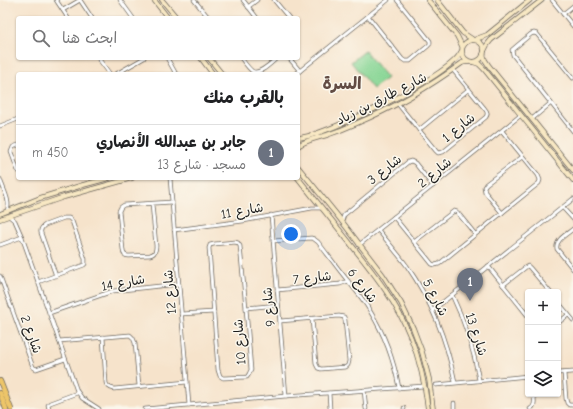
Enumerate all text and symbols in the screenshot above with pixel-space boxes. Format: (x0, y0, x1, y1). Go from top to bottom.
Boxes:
search box (16, 16, 300, 60)
icon: search (30, 27, 52, 49)
text: ابحث هنا (62, 29, 117, 47)
street label: شارع طارق بن زياد (333, 69, 430, 130)
district label: السرة (322, 74, 362, 93)
text: بالقرب منك (203, 88, 284, 107)
street label: شارع 1 (439, 110, 479, 147)
text: جابر بن عبدالله الأنصاري (96, 133, 246, 151)
text: 450 m (32, 145, 68, 160)
text: 1 (268, 145, 274, 160)
street label: شارع 3 (364, 151, 406, 189)
street label: شارع 2 (414, 154, 456, 192)
text: مسجد · شارع 13 (157, 157, 246, 172)
street label: شارع 11 (220, 199, 265, 224)
your location (281, 224, 301, 244)
street label: شارع 6 (343, 265, 380, 307)
street label: شارع 7 (292, 268, 332, 289)
pin: 1 (457, 268, 483, 301)
street label: شارع 12 (160, 269, 181, 315)
street label: شارع 14 (100, 271, 146, 296)
street label: شارع 5 (418, 276, 451, 319)
street label: شارع 9 (259, 287, 280, 327)
map controls (525, 289, 561, 397)
button: + (525, 289, 561, 325)
street label: شارع 13 (461, 311, 490, 358)
street label: شارع 2 (16, 313, 45, 356)
street label: شارع 10 (230, 319, 251, 365)
button: − (525, 325, 561, 361)
button: layers (525, 361, 561, 397)

